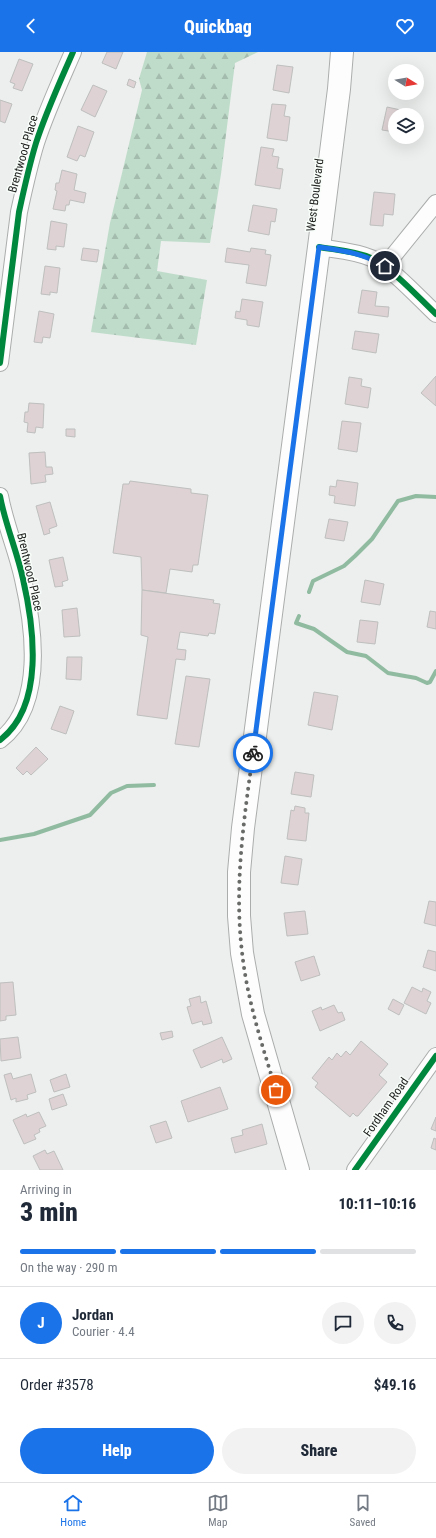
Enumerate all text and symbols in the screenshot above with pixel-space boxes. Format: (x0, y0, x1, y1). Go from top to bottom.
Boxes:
icon: back (20, 15, 42, 37)
icon: heart (394, 15, 416, 37)
text: Quickbag (184, 16, 252, 37)
north arrow (388, 64, 424, 100)
map controls (388, 64, 424, 144)
button: layers (388, 108, 424, 144)
street label: Brentwood Place (5, 113, 41, 194)
street label: West Boulevard (304, 158, 326, 232)
pin (368, 249, 402, 283)
icon: home (374, 255, 396, 277)
street label: Brentwood Place (14, 531, 46, 613)
courier (233, 733, 273, 773)
icon: bike (242, 742, 264, 764)
pin (259, 1073, 293, 1107)
street label: Fordham Road (361, 1075, 411, 1139)
icon: bag (265, 1079, 287, 1101)
text: Arriving in (20, 1182, 72, 1197)
text: 10:11–10:16 (338, 1195, 416, 1213)
text: 3 min (20, 1197, 78, 1227)
text: On the way · 290 m (20, 1260, 117, 1275)
button: chat (322, 1302, 364, 1344)
button: phone (374, 1302, 416, 1344)
text: Jordan (72, 1306, 114, 1324)
text: J (37, 1314, 45, 1332)
text: Courier · 4.4 (72, 1324, 135, 1339)
text: Order #3578 (20, 1376, 94, 1394)
text: $49.16 (374, 1376, 416, 1394)
button: Help (20, 1428, 214, 1474)
button: Share (222, 1428, 416, 1474)
tab: Home (60, 1492, 86, 1529)
tab: Map (207, 1492, 229, 1529)
tab: Saved (350, 1492, 376, 1529)

